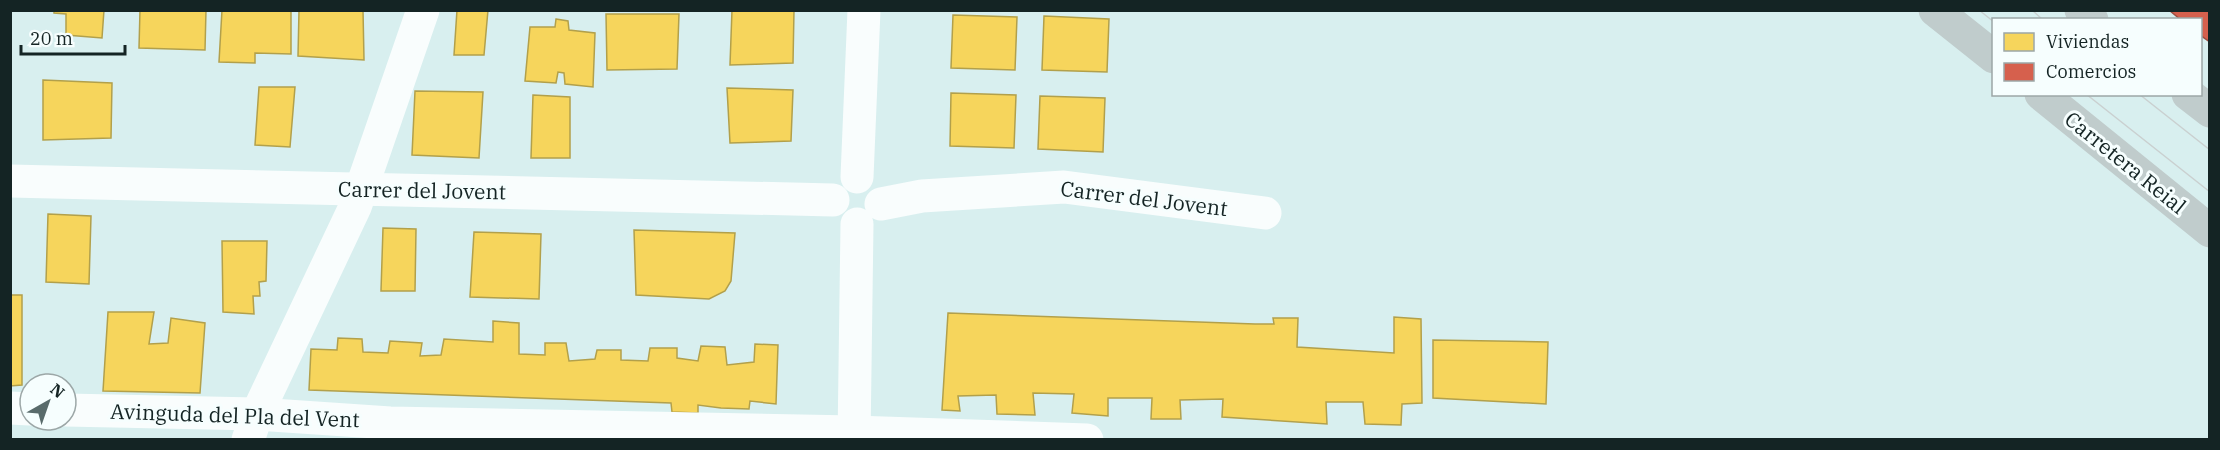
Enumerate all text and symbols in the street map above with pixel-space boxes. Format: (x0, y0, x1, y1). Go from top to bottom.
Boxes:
scale bar (21, 18, 124, 56)
legend (1992, 18, 2202, 96)
text: 20 m (30, 27, 73, 50)
text: Viviendas (2046, 30, 2129, 53)
text: Comercios (2046, 60, 2136, 83)
street label: Carretera Reial (2059, 105, 2192, 220)
street label: Carrer del Jovent (1059, 174, 1229, 222)
street label: Carrer del Jovent (338, 175, 506, 205)
north arrow (18, 372, 78, 432)
text: N (46, 379, 69, 402)
street label: Avinguda del Pla del Vent (110, 397, 360, 433)

